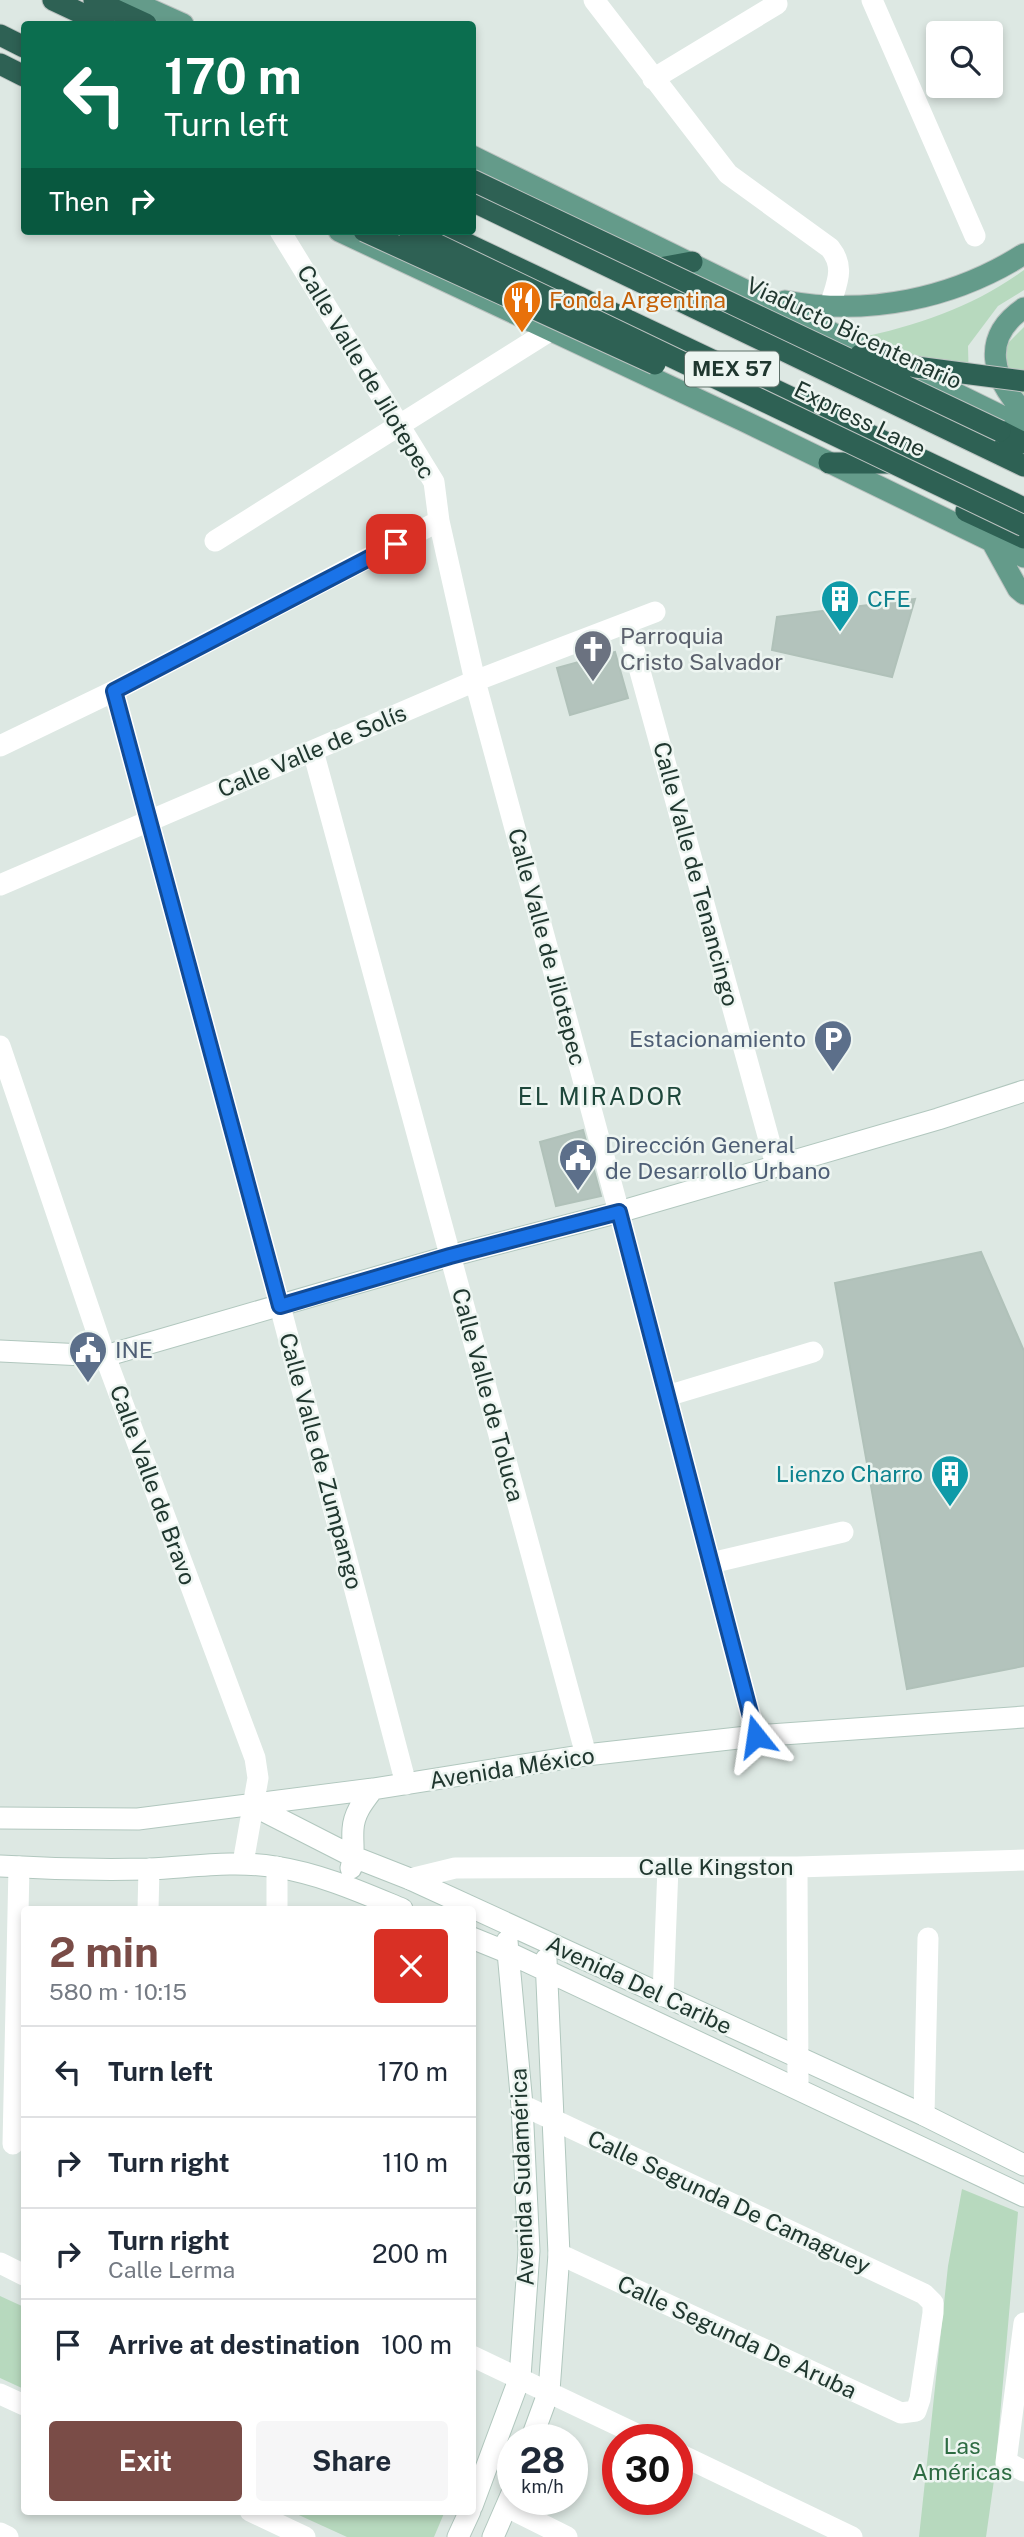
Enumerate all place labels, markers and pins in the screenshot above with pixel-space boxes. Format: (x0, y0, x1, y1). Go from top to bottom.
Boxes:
restaurant icon: Fonda Argentina (501, 279, 543, 334)
place label: Fonda Argentina (549, 286, 726, 313)
pin (366, 514, 426, 574)
building icon: CFE (819, 578, 861, 633)
place label: CFE (867, 585, 911, 612)
place label: Parroquia Cristo Salvador (620, 622, 783, 675)
church icon: Parroquia Cristo Salvador (572, 628, 614, 683)
parking icon: Estacionamiento (812, 1018, 854, 1073)
place label: Estacionamiento (629, 1025, 806, 1052)
place label: Dirección General de Desarrollo Urbano (605, 1131, 830, 1184)
public building icon: Dirección General de Desarrollo Urbano (557, 1137, 599, 1192)
public building icon: INE (67, 1329, 109, 1384)
place label: INE (115, 1336, 153, 1363)
building icon: Lienzo Charro (929, 1453, 971, 1508)
place label: Lienzo Charro (776, 1460, 923, 1487)

